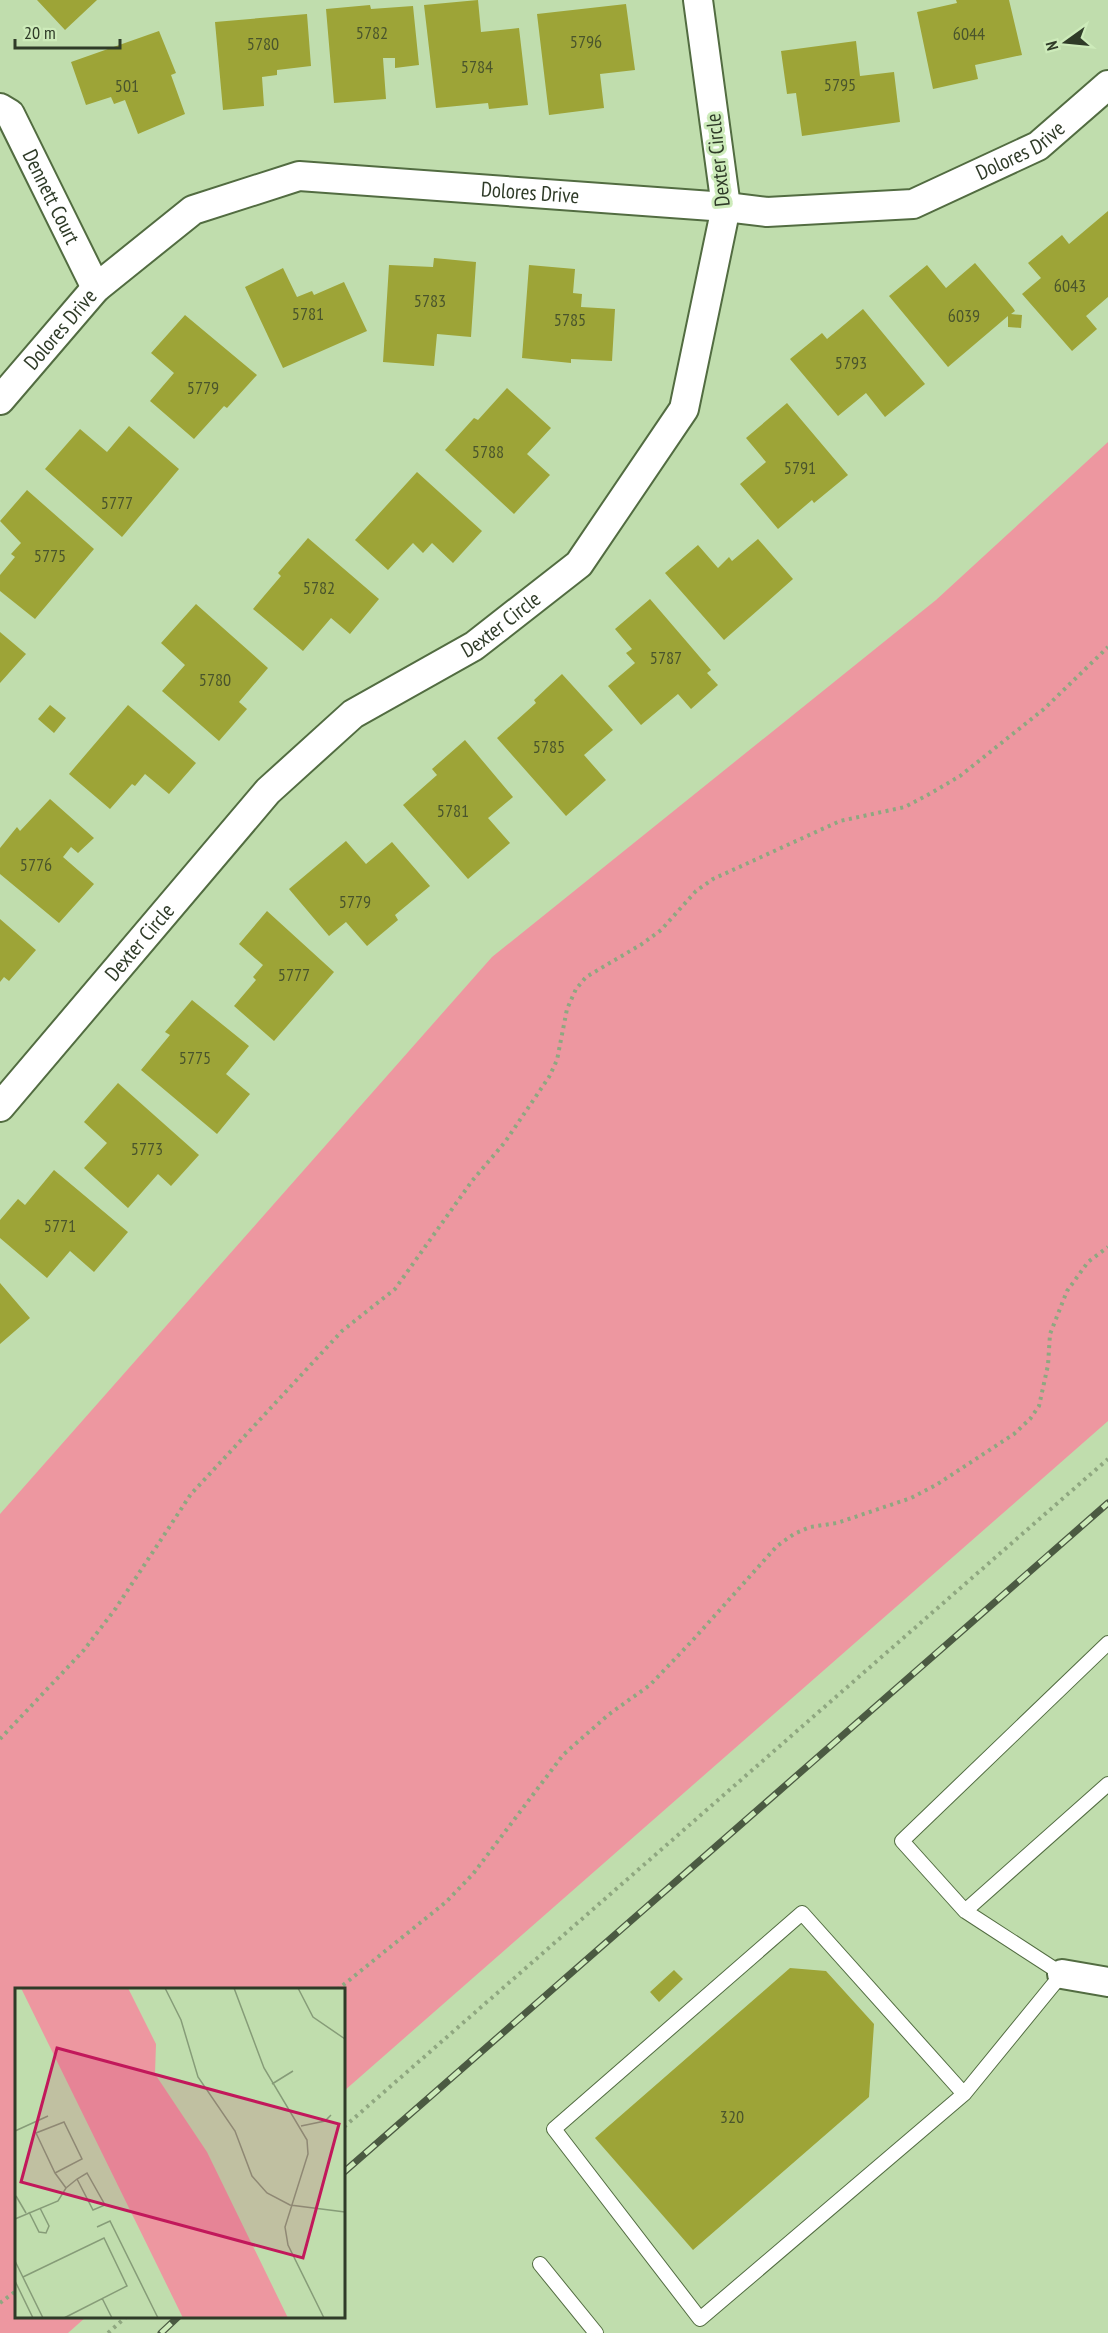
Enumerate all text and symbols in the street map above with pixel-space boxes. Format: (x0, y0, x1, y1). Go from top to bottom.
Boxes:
scale bar (15, 12, 120, 50)
north arrow (1036, 12, 1096, 72)
text: 20 m (24, 21, 56, 44)
house number: 5782 (356, 21, 388, 44)
house number: 6044 (953, 22, 985, 45)
house number: 5796 (570, 30, 602, 53)
house number: 5780 (247, 32, 279, 55)
text: N (1041, 39, 1062, 53)
house number: 5784 (461, 55, 493, 78)
house number: 5795 (824, 73, 856, 96)
house number: 501 (115, 74, 139, 97)
street label: Dexter Circle (699, 112, 736, 208)
street label: Dolores Drive (971, 115, 1070, 186)
street label: Dennett Court (17, 145, 86, 249)
street label: Dolores Drive (480, 175, 580, 209)
house number: 6043 (1054, 274, 1086, 297)
street label: Dolores Drive (18, 283, 102, 375)
house number: 5783 (414, 289, 446, 312)
house number: 5781 (292, 302, 324, 325)
house number: 6039 (948, 304, 980, 327)
house number: 5785 (554, 308, 586, 331)
house number: 5793 (835, 351, 867, 374)
house number: 5779 (187, 376, 219, 399)
house number: 5788 (472, 440, 504, 463)
house number: 5791 (784, 456, 816, 479)
house number: 5777 (101, 491, 133, 514)
house number: 5775 (34, 544, 66, 567)
house number: 5782 (303, 576, 335, 599)
street label: Dexter Circle (456, 585, 546, 664)
house number: 5787 (650, 646, 682, 669)
house number: 5780 (199, 668, 231, 691)
house number: 5785 (533, 735, 565, 758)
house number: 5781 (437, 799, 469, 822)
house number: 5776 (20, 853, 52, 876)
house number: 5779 (339, 890, 371, 913)
street label: Dexter Circle (99, 898, 180, 986)
house number: 5777 (278, 963, 310, 986)
house number: 5775 (179, 1046, 211, 1069)
house number: 5773 (131, 1137, 163, 1160)
house number: 5771 (44, 1214, 76, 1237)
inset map (15, 1988, 345, 2318)
house number: 320 (720, 2105, 744, 2128)

